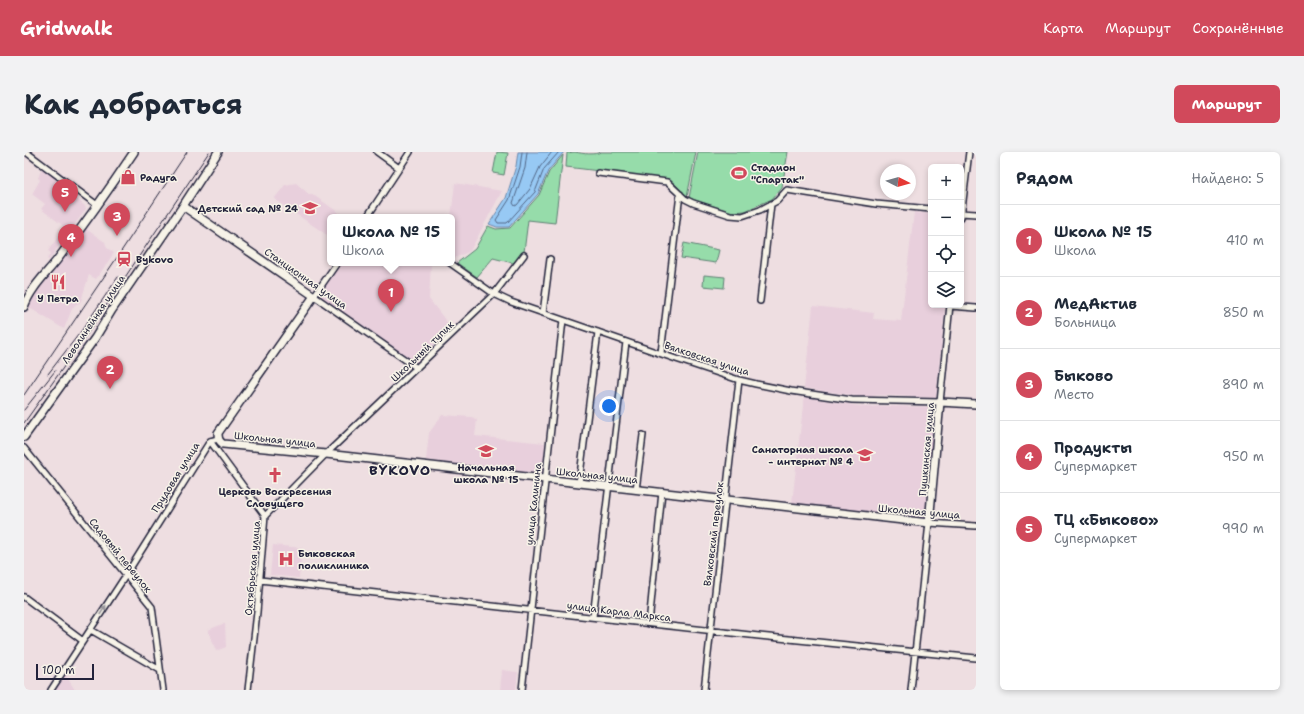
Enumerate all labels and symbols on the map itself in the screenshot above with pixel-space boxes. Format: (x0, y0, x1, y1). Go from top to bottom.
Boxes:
place label: Стадион "Спартак" (751, 161, 804, 186)
sports icon: Стадион "Спартак" (730, 164, 748, 182)
north arrow (880, 164, 916, 200)
shop icon: Радуга (119, 168, 137, 186)
place label: Радуга (140, 171, 177, 184)
pin: 5 (52, 179, 78, 212)
school or university icon: Детский сад № 24 (301, 199, 319, 217)
place label: Детский сад № 24 (198, 202, 298, 215)
pin: 3 (104, 203, 130, 236)
pin: 4 (58, 224, 84, 257)
street label: Станционная улица (262, 245, 350, 312)
station icon: Bykovo (115, 250, 133, 268)
place label: Bykovo (136, 253, 174, 266)
street label: Леволинейная улица (59, 272, 128, 366)
restaurant icon: У Петра (49, 273, 67, 291)
pin: 1 (378, 279, 404, 312)
place label: У Петра (37, 292, 79, 305)
street label: Школьный тупик (388, 318, 457, 385)
street label: Вялковская улица (663, 339, 752, 379)
pin: 2 (97, 356, 123, 389)
your location (599, 396, 619, 416)
street label: Пушкинская улица (916, 401, 937, 496)
street label: Школьная улица (233, 429, 317, 450)
street label: Прудовая улица (149, 439, 203, 515)
school or university icon: Начальная школа № 15 (477, 442, 495, 460)
place label: Санаторная школа - интернат № 4 (752, 443, 853, 468)
school or university icon: Санаторная школа - интернат № 4 (856, 446, 874, 464)
district label: BYKOVO (369, 461, 431, 479)
place label: Начальная школа № 15 (454, 461, 518, 486)
street label: улица Калинина (523, 462, 544, 546)
street label: Школьная улица (555, 465, 639, 486)
church icon: Церковь Воскресения Словущего (266, 466, 284, 484)
street label: Вялковский переулок (701, 481, 726, 587)
place label: Церковь Воскресения Словущего (218, 485, 332, 510)
street label: Школьная улица (877, 501, 961, 522)
street label: Садовый переулок (87, 515, 155, 596)
street label: Октябрьская улица (242, 519, 263, 616)
place label: Быковская поликлиника (298, 547, 369, 572)
hospital icon: Быковская поликлиника (277, 550, 295, 568)
street label: улица Карла Маркса (566, 599, 672, 624)
one-way arrow (99, 605, 107, 615)
scale bar (36, 662, 94, 681)

